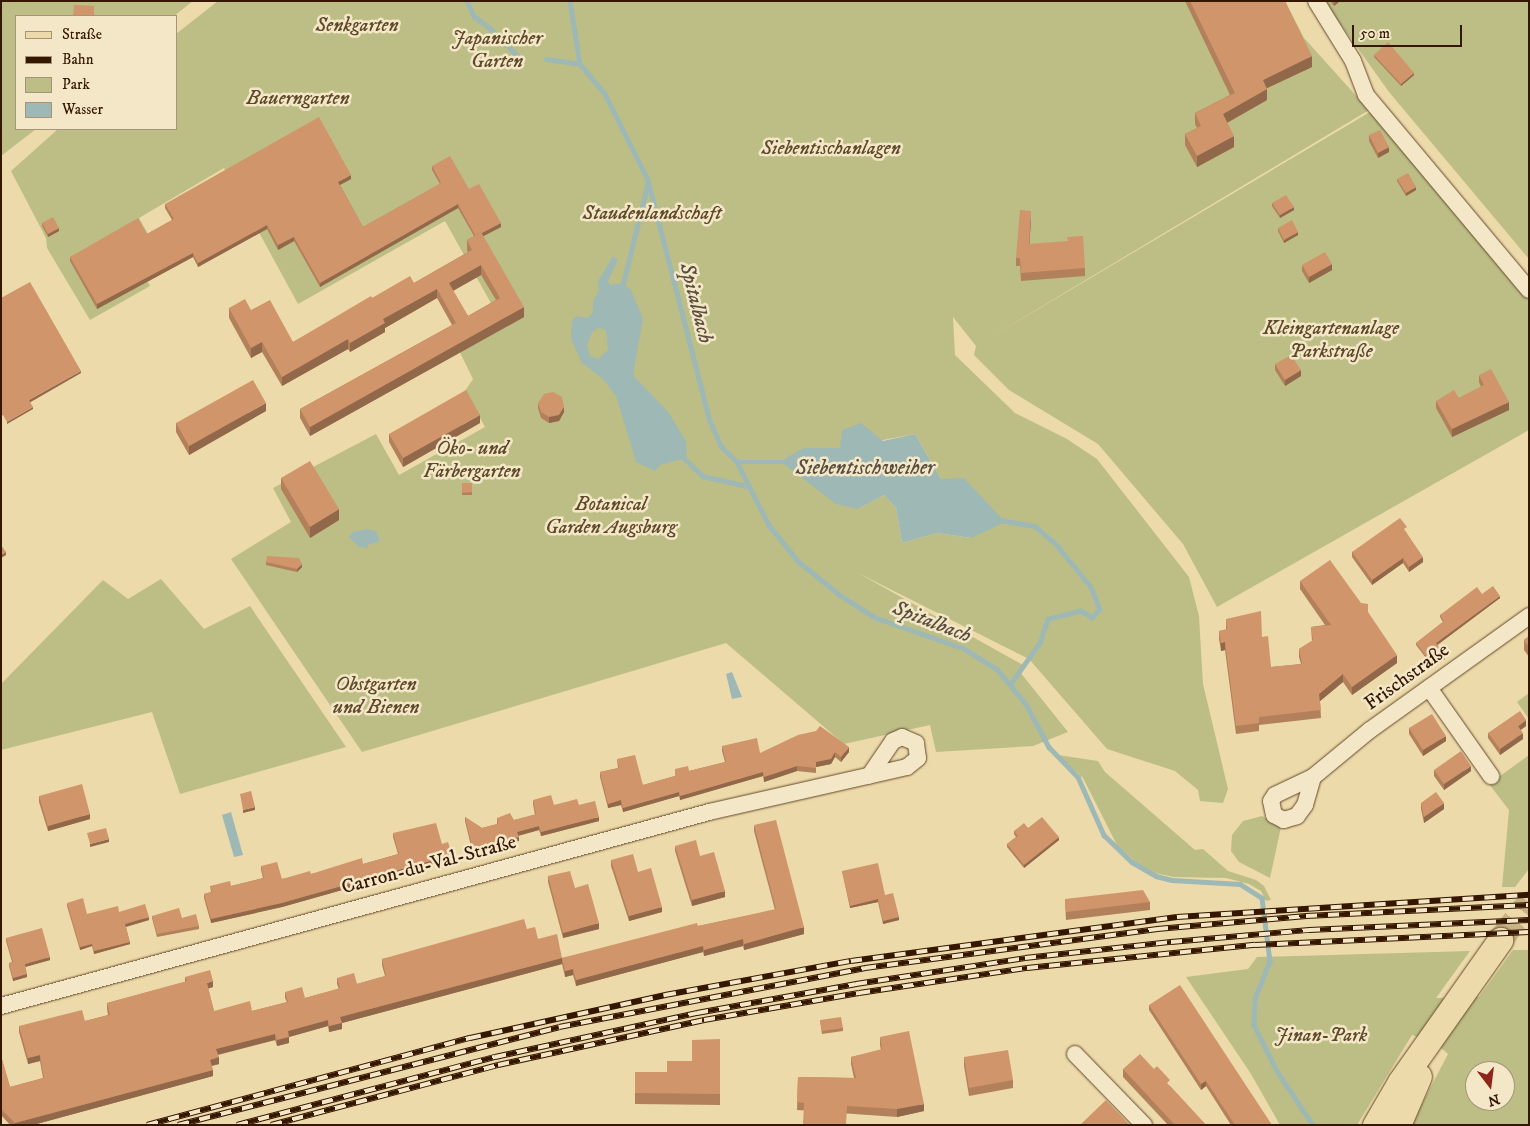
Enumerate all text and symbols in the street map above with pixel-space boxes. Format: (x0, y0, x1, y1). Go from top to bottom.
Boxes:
park label: Senkgarten (315, 13, 399, 37)
legend (15, 15, 178, 130)
scale bar (1355, 15, 1465, 47)
text: 50 m (1360, 24, 1390, 43)
text: Straße (62, 25, 102, 44)
park label: Japanischer Garten (452, 26, 542, 73)
text: Bahn (62, 50, 94, 69)
text: Park (62, 75, 90, 94)
park label: Bauerngarten (246, 86, 350, 110)
text: Wasser (62, 100, 103, 119)
park label: Siebentischanlagen (761, 136, 901, 160)
park label: Staudenlandschaft (582, 201, 722, 225)
water label: Spitalbach (674, 260, 718, 346)
park label: Kleingartenanlage Parkstraße (1263, 317, 1399, 364)
park label: Öko- und Färbergarten (423, 436, 521, 483)
water label: Siebentischweiher (795, 455, 935, 481)
park label: Botanical Garden Augsburg (545, 492, 677, 539)
water label: Spitalbach (889, 596, 975, 648)
street label: Frischstraße (1360, 638, 1454, 716)
park label: Obstgarten und Bienen (333, 673, 419, 720)
street label: Carron-du-Val-Straße (339, 830, 519, 900)
park label: Jinan-Park (1275, 1023, 1367, 1047)
north arrow (1465, 1061, 1515, 1111)
text: N (1486, 1089, 1502, 1110)

